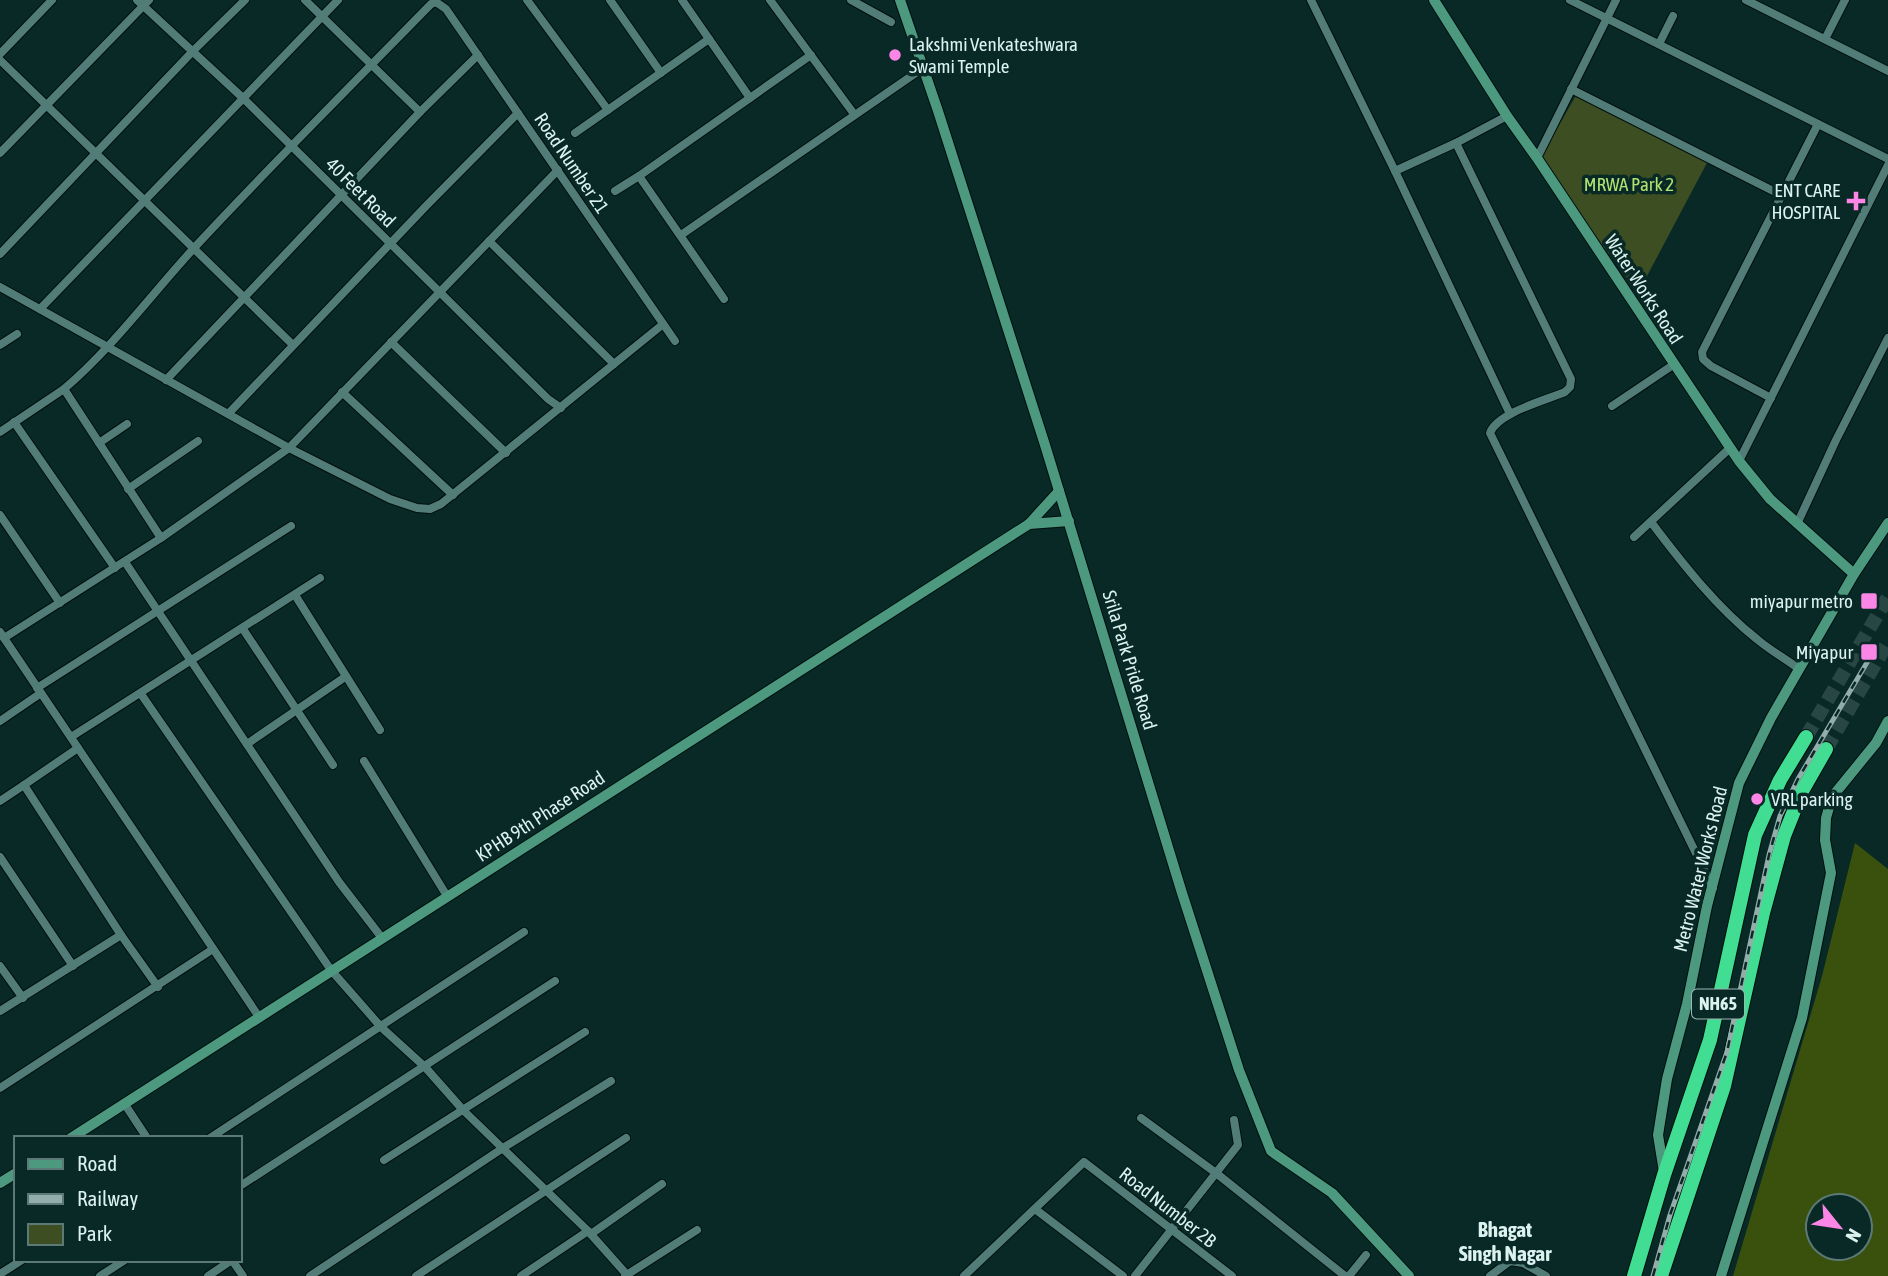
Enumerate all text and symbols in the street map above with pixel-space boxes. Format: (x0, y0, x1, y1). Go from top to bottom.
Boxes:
place label: Lakshmi Venkateshwara Swami Temple (909, 33, 1078, 77)
marker: Lakshmi Venkateshwara Swami Temple (887, 47, 903, 63)
street label: Road Number 21 (530, 108, 614, 218)
street label: 40 Feet Road (322, 153, 400, 231)
park label: MRWA Park 2 (1584, 173, 1674, 195)
place label: ENT CARE HOSPITAL (1771, 179, 1841, 223)
marker: ENT CARE HOSPITAL (1846, 191, 1866, 211)
street label: Water Works Road (1601, 230, 1687, 348)
street label: Srila Park Pride Road (1098, 588, 1162, 732)
place label: miyapur metro (1750, 590, 1853, 612)
marker: miyapur metro (1859, 591, 1879, 611)
place label: Miyapur (1796, 641, 1853, 663)
marker: Miyapur (1859, 642, 1879, 662)
street label: KPHB 9th Phase Road (472, 766, 608, 866)
street label: Metro Water Works Road (1669, 784, 1731, 954)
place label: VRL parking (1771, 788, 1854, 810)
marker: VRL parking (1749, 791, 1765, 807)
road number: NH65 (1692, 989, 1744, 1018)
legend (14, 1136, 242, 1262)
text: Road (77, 1151, 117, 1175)
street label: Road Number 2B (1115, 1162, 1221, 1252)
text: Railway (77, 1186, 139, 1210)
north arrow (1804, 1192, 1874, 1262)
district label: Bhagat Singh Nagar (1459, 1217, 1552, 1265)
text: Park (77, 1221, 112, 1245)
text: N (1841, 1225, 1866, 1246)

